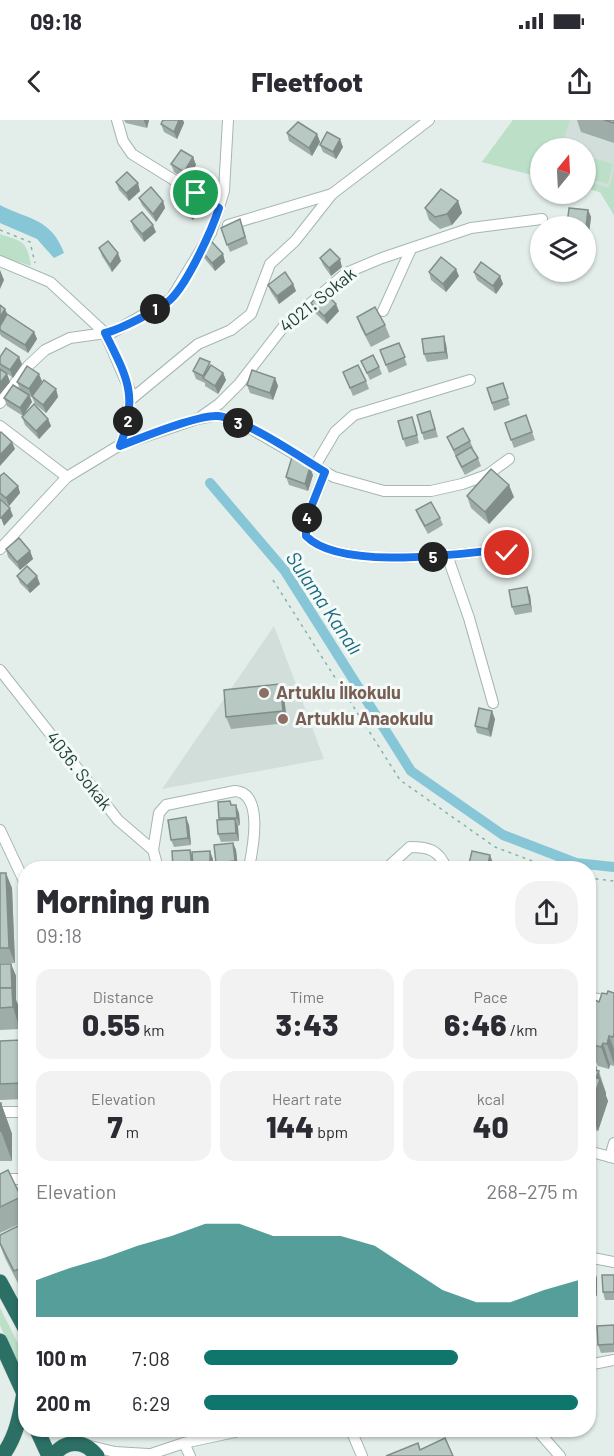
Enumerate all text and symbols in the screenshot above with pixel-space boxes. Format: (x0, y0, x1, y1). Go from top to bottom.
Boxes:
text: 09:18 (30, 8, 82, 34)
icon: back (18, 65, 51, 98)
text: Fleetfoot (251, 65, 363, 97)
icon: share (563, 65, 596, 98)
north arrow (530, 138, 596, 204)
map controls (530, 138, 596, 282)
pin (170, 167, 221, 218)
icon: arrive (179, 176, 212, 209)
button: layers (530, 216, 596, 282)
street label: 4021. Sokak (275, 262, 360, 337)
pin: 1 (140, 294, 170, 324)
text: 1 (152, 299, 158, 318)
pin: 2 (113, 406, 143, 436)
pin: 3 (223, 408, 253, 438)
text: 2 (124, 411, 132, 430)
text: 3 (234, 413, 242, 432)
pin: 4 (292, 503, 322, 533)
text: 4 (302, 508, 312, 527)
pin (481, 527, 532, 578)
icon: check (490, 536, 523, 569)
pin: 5 (418, 542, 448, 572)
water label: Sulama Kanalı (282, 546, 368, 659)
text: 5 (429, 547, 437, 566)
place label: Artuklu İlkokulu (276, 681, 401, 703)
marker: Artuklu İlkokulu (257, 686, 271, 700)
place label: Artuklu Anaokulu (295, 707, 433, 729)
marker: Artuklu Anaokulu (276, 712, 290, 726)
street label: 4036. Sokak (42, 726, 118, 814)
text: Morning run (36, 880, 210, 920)
button: share (515, 881, 578, 944)
text: 09:18 (36, 923, 82, 947)
text: Distance (93, 987, 154, 1006)
text: Time (290, 987, 324, 1006)
text: Pace (473, 987, 508, 1006)
text: 0.55 (82, 1006, 140, 1042)
text: 3:43 (276, 1006, 338, 1042)
text: 6:46 (444, 1006, 507, 1042)
text: km (140, 1020, 165, 1039)
text: /km (507, 1020, 537, 1039)
text: Elevation (91, 1089, 156, 1108)
text: Heart rate (272, 1089, 342, 1108)
text: kcal (477, 1089, 505, 1108)
text: 7 (108, 1108, 123, 1144)
text: 144 (266, 1108, 314, 1144)
text: 40 (473, 1108, 509, 1144)
text: m (123, 1122, 139, 1141)
text: bpm (314, 1122, 348, 1141)
text: Elevation (36, 1179, 117, 1203)
text: 268–275 m (487, 1179, 578, 1203)
text: 100 m (36, 1346, 87, 1370)
text: 7:08 (132, 1346, 170, 1370)
text: 200 m (36, 1391, 91, 1415)
text: 6:29 (132, 1391, 170, 1415)

